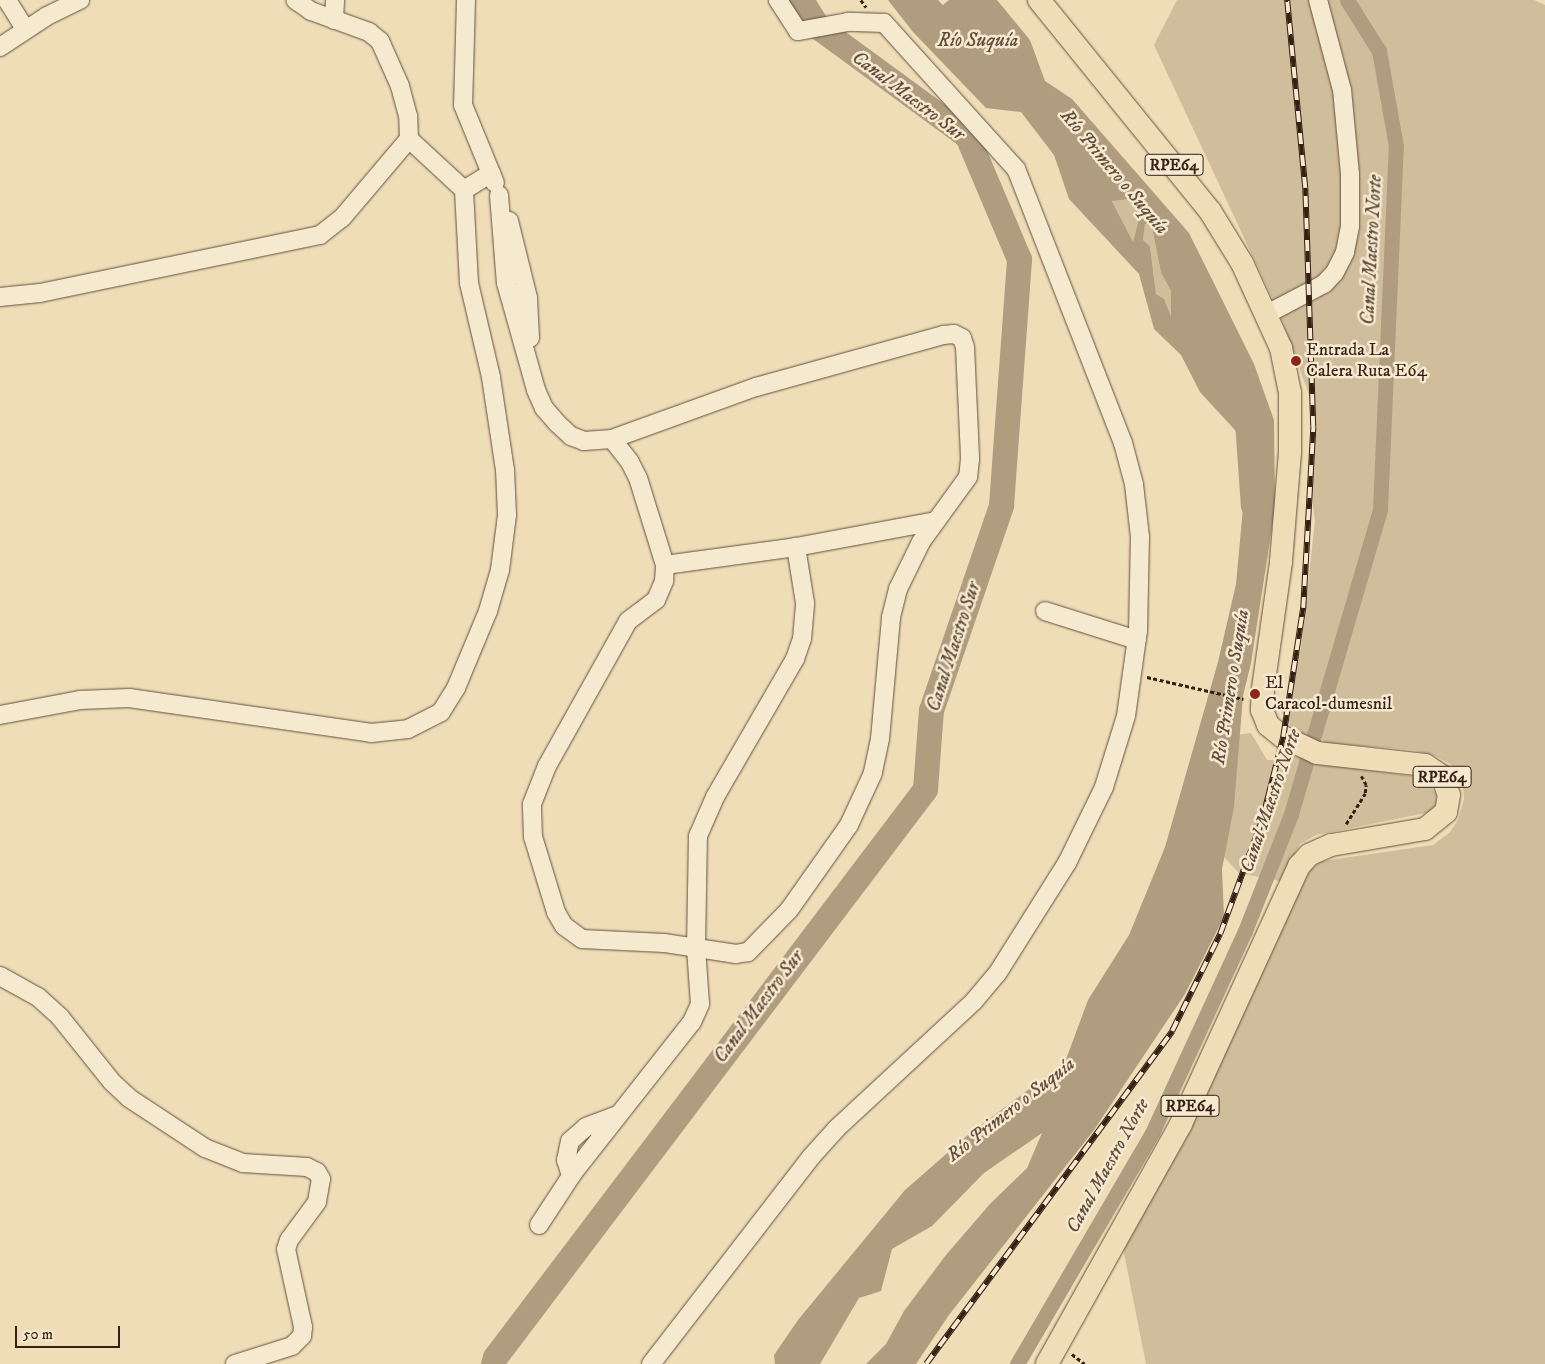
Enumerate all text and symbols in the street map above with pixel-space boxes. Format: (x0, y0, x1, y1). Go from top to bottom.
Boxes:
water label: Río Suquía (938, 30, 1018, 52)
water label: Canal Maestro Sur (847, 46, 969, 146)
water label: Río Primero o Suquía (1055, 105, 1173, 239)
road number: RPE64 (1144, 152, 1204, 178)
water label: Canal Maestro Norte (1357, 174, 1387, 326)
place label: Entrada La Calera Ruta E64 (1306, 340, 1427, 382)
marker: Entrada La Calera Ruta E64 (1290, 355, 1302, 367)
water label: Canal Maestro Sur (922, 579, 986, 715)
water label: Río Primero o Suquía (1208, 608, 1254, 766)
place label: El Caracol-dumesnil (1265, 673, 1392, 716)
marker: El Caracol-dumesnil (1249, 688, 1261, 700)
water label: Canal Maestro Norte (1236, 726, 1306, 876)
road number: RPE64 (1412, 764, 1472, 790)
water label: Canal Maestro Sur (709, 946, 809, 1068)
water label: Río Primero o Suquía (942, 1053, 1080, 1167)
road number: RPE64 (1160, 1092, 1220, 1120)
water label: Canal Maestro Norte (1062, 1095, 1154, 1237)
scale bar (18, 1316, 122, 1348)
text: 50 m (23, 1325, 53, 1344)

